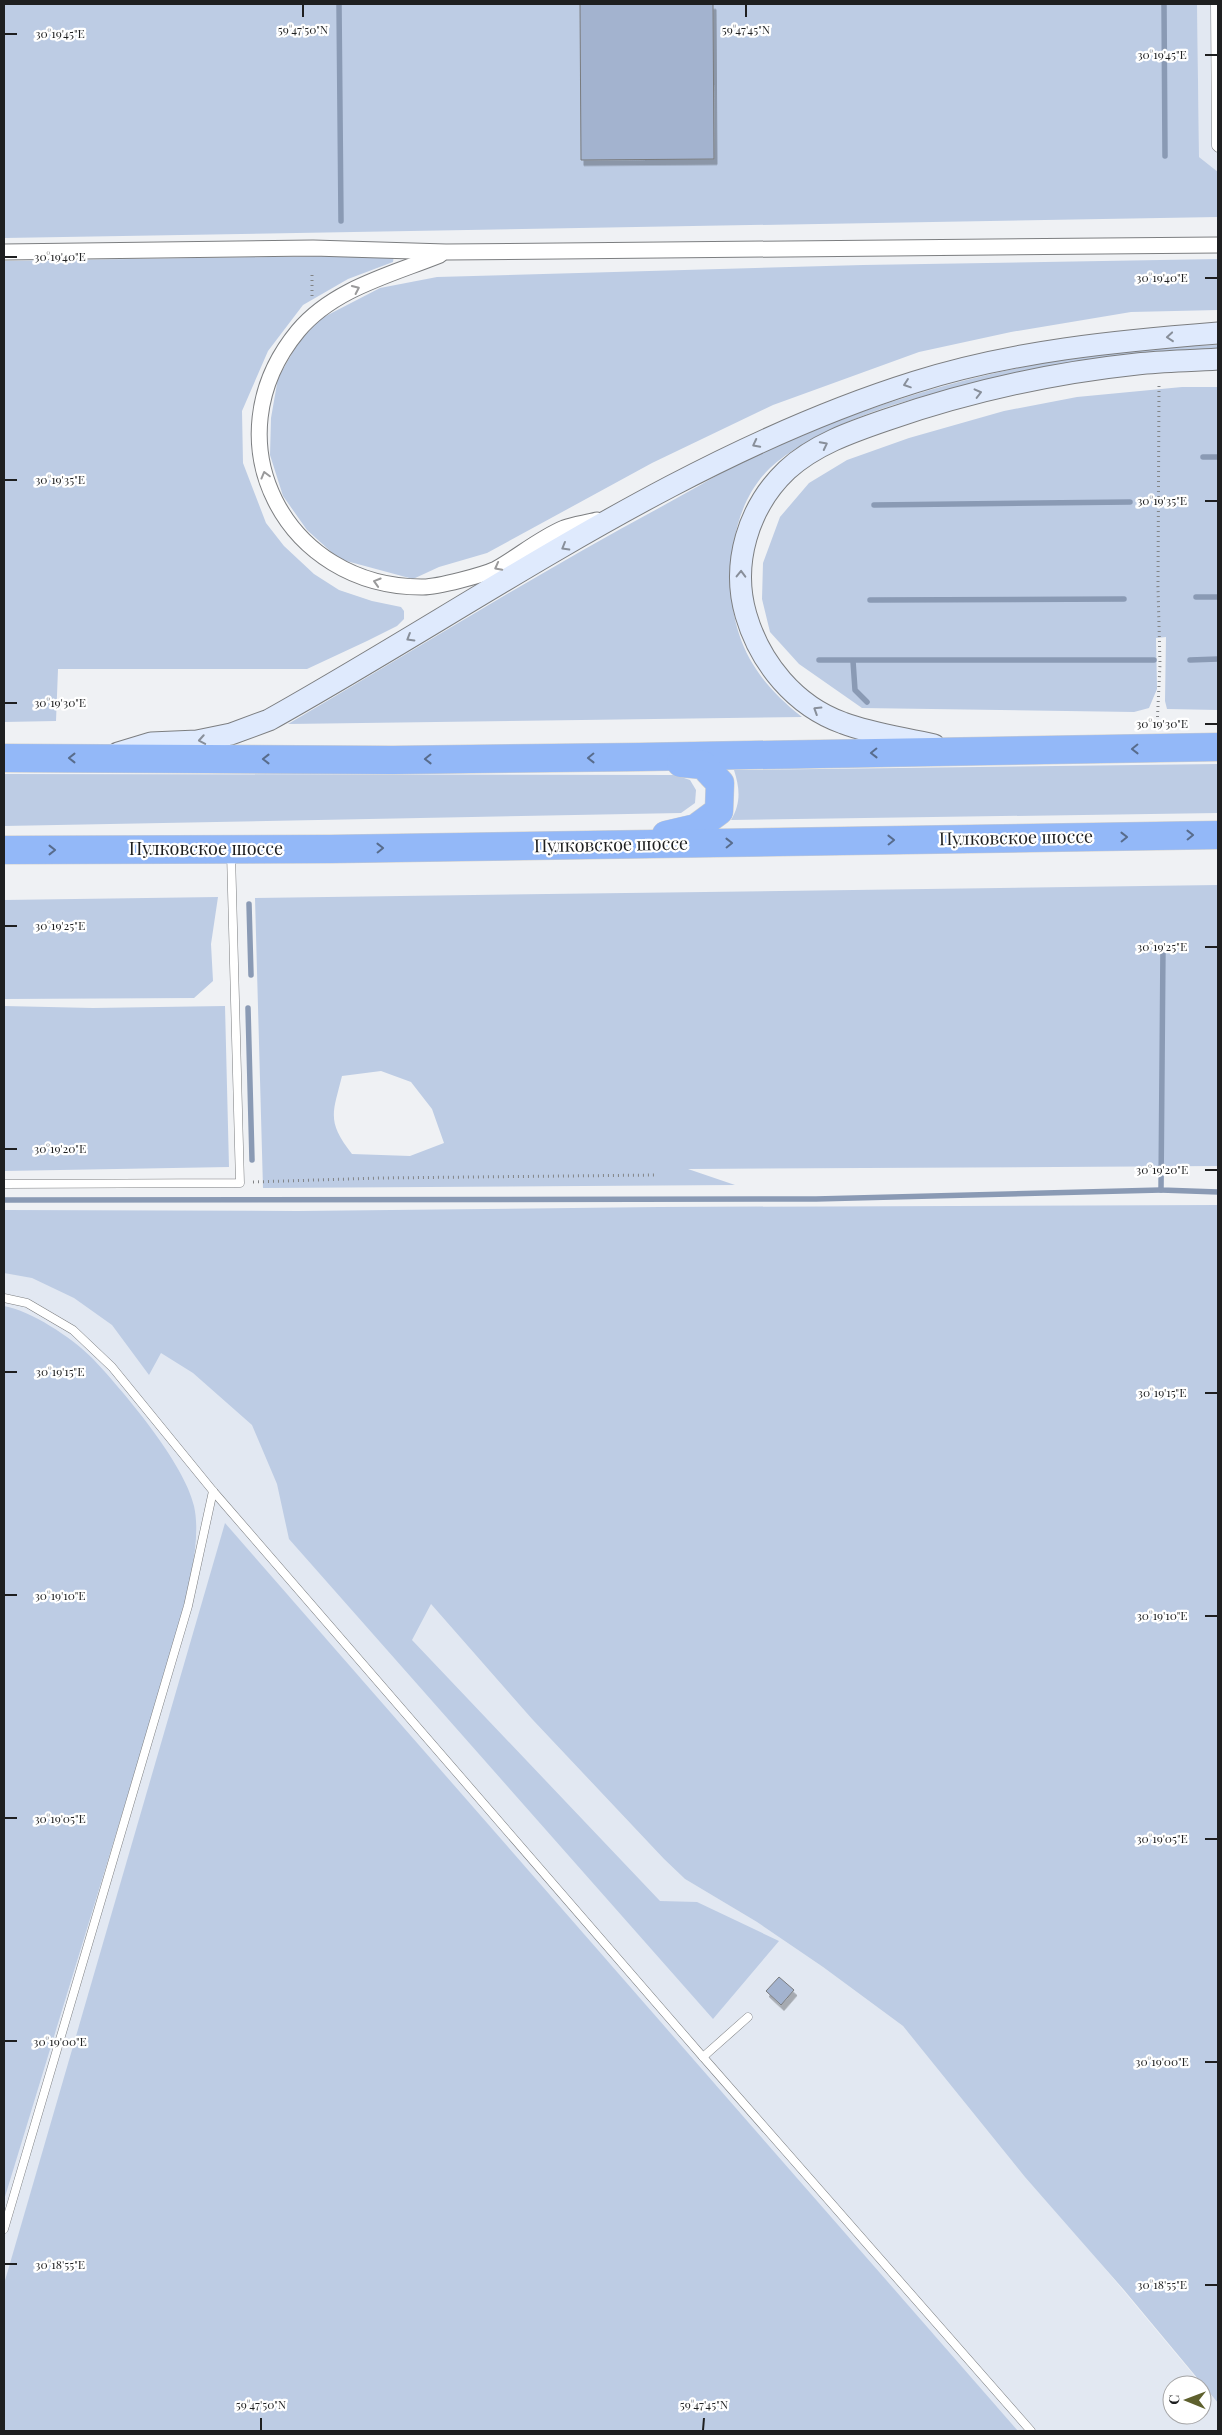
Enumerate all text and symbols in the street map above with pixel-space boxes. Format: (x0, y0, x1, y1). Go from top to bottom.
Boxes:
text: 59°47'50"N (278, 21, 329, 37)
text: 59°47'45"N (722, 21, 771, 37)
text: 30°19'45"E (35, 25, 85, 41)
text: 30°19'45"E (1137, 46, 1187, 62)
text: 30°19'40"E (34, 248, 86, 264)
text: 30°19'40"E (1136, 269, 1188, 285)
one-way arrow (351, 284, 360, 295)
one-way arrow (1165, 331, 1173, 342)
one-way arrow (903, 379, 912, 389)
one-way arrow (973, 388, 982, 399)
one-way arrow (752, 438, 761, 449)
one-way arrow (819, 441, 828, 451)
one-way arrow (260, 470, 271, 479)
text: 30°19'35"E (35, 471, 85, 487)
text: 30°19'35"E (1137, 492, 1187, 508)
one-way arrow (562, 540, 571, 550)
one-way arrow (495, 561, 504, 571)
one-way arrow (736, 570, 746, 578)
one-way arrow (373, 578, 381, 588)
one-way arrow (406, 632, 415, 642)
text: 30°19'30"E (34, 694, 86, 710)
one-way arrow (813, 706, 822, 716)
text: 30°19'30"E (1136, 715, 1188, 731)
one-way arrow (198, 734, 207, 744)
one-way arrow (1131, 743, 1139, 754)
one-way arrow (870, 748, 878, 758)
one-way arrow (68, 753, 76, 763)
one-way arrow (587, 753, 594, 763)
one-way arrow (262, 754, 270, 764)
one-way arrow (424, 754, 432, 764)
street label: Пулковское шоссе (939, 824, 1093, 850)
one-way arrow (1186, 830, 1194, 841)
street label: Пулковское шоссе (534, 831, 688, 857)
one-way arrow (1120, 831, 1128, 842)
one-way arrow (887, 835, 895, 846)
street label: Пулковское шоссе (129, 836, 283, 860)
one-way arrow (725, 838, 733, 848)
one-way arrow (376, 843, 384, 853)
one-way arrow (49, 845, 57, 855)
text: 30°19'25"E (35, 917, 85, 933)
text: 30°19'25"E (1137, 938, 1187, 954)
text: 30°19'20"E (34, 1140, 86, 1156)
text: 30°19'20"E (1136, 1161, 1188, 1177)
text: 30°19'15"E (35, 1363, 85, 1379)
text: 30°19'15"E (1137, 1384, 1187, 1400)
text: 30°19'10"E (34, 1587, 86, 1603)
text: 30°19'10"E (1136, 1607, 1188, 1623)
text: 30°19'05"E (34, 1810, 86, 1826)
text: 30°19'05"E (1136, 1830, 1188, 1846)
text: 30°19'00"E (33, 2033, 87, 2049)
text: 30°19'00"E (1135, 2053, 1189, 2069)
text: 30°18'55"E (35, 2256, 85, 2272)
text: 30°18'55"E (1137, 2276, 1187, 2292)
north arrow (1162, 2375, 1212, 2425)
text: С (1164, 2395, 1183, 2405)
text: 59°47'50"N (236, 2396, 287, 2412)
text: 59°47'45"N (680, 2396, 729, 2412)

